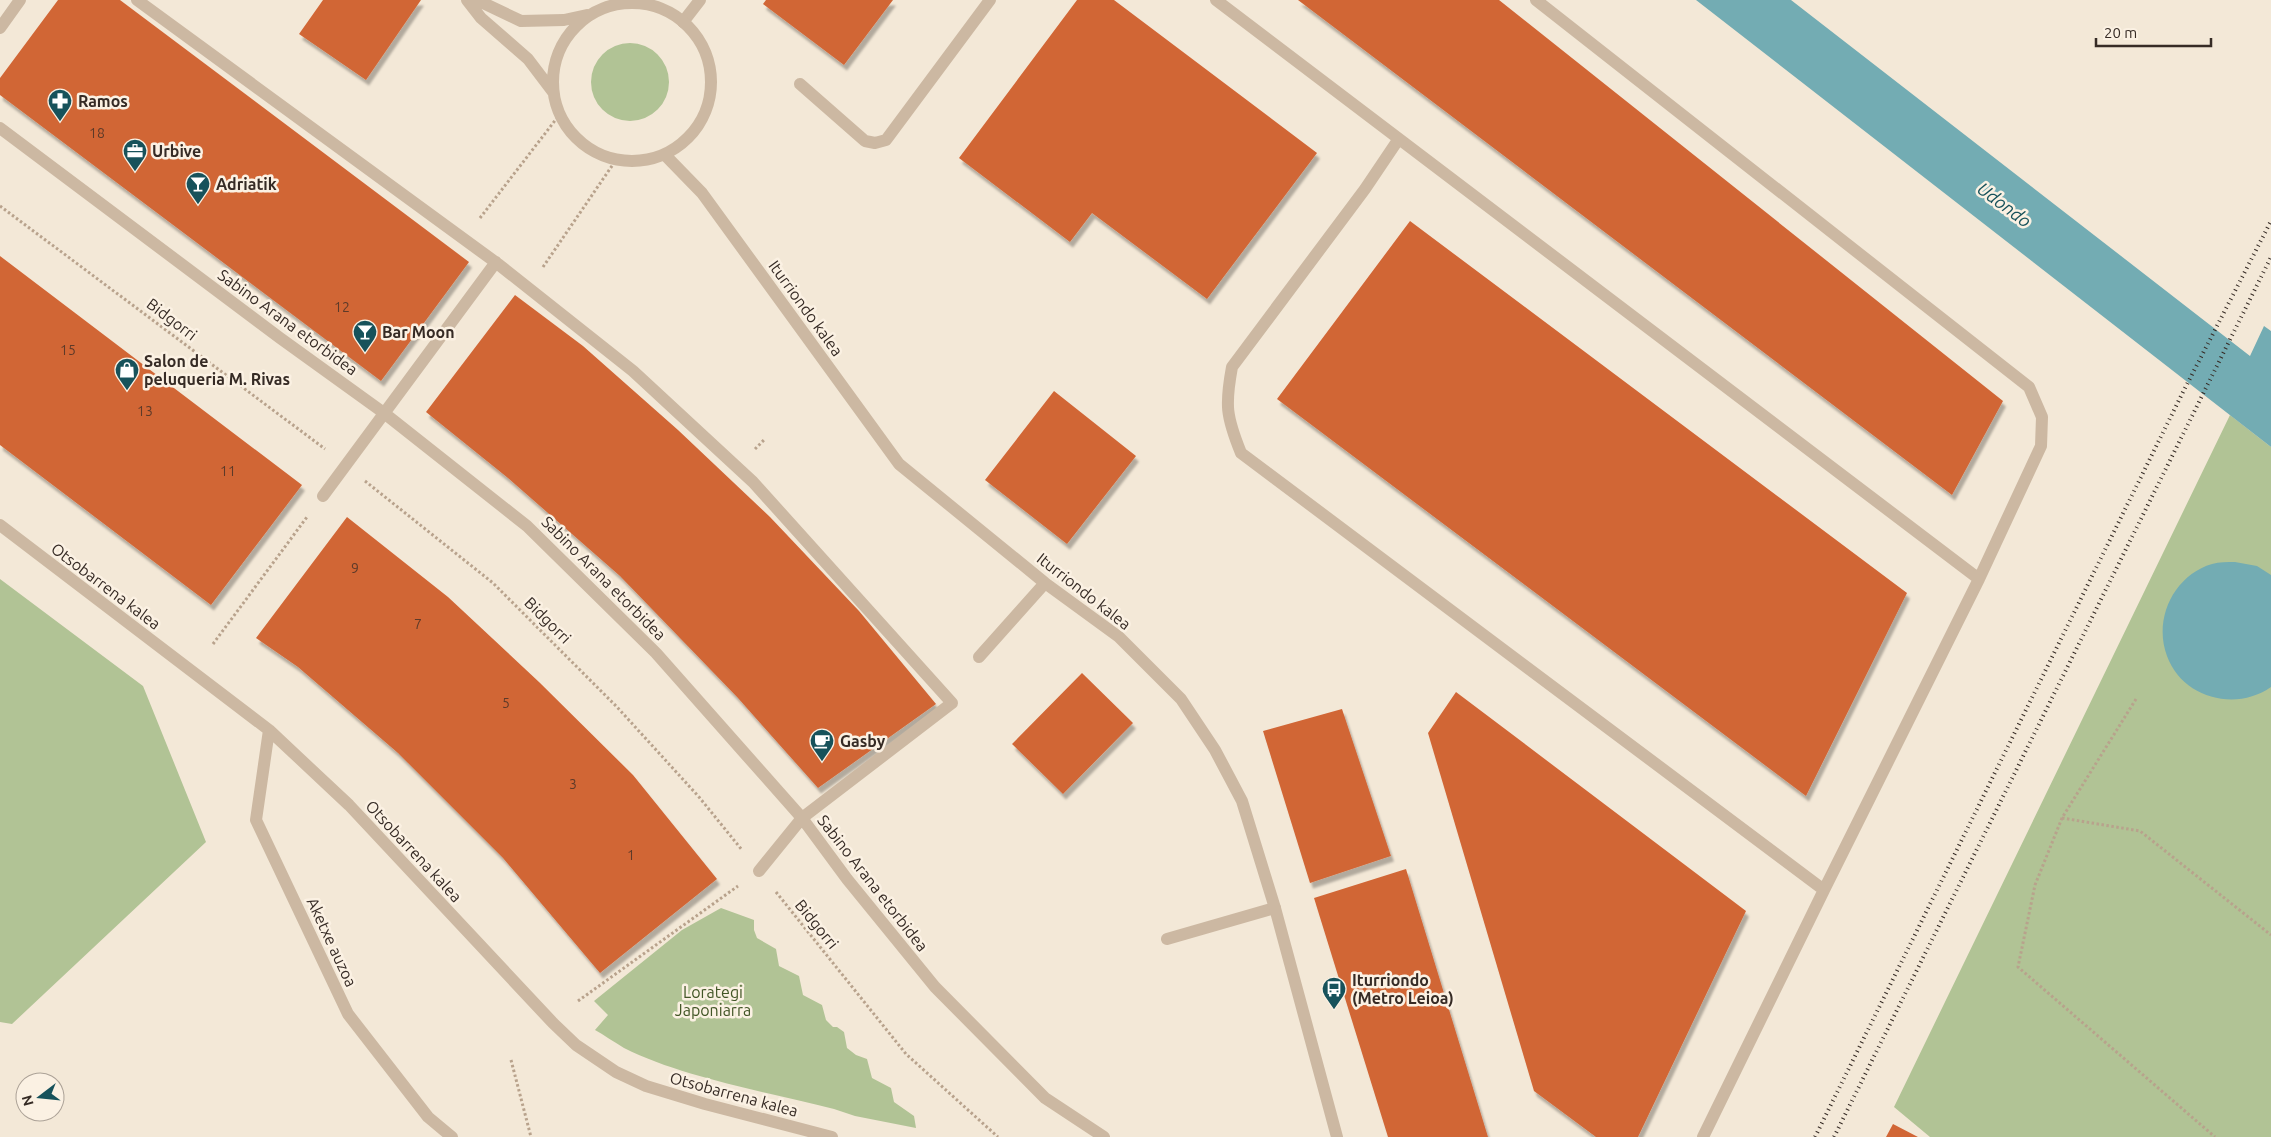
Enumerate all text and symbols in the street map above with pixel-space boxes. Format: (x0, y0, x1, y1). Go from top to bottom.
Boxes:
scale bar (2096, 15, 2211, 47)
text: 20 m (2104, 24, 2137, 41)
pharmacy icon: Ramos (47, 88, 73, 122)
place label: Ramos (78, 92, 128, 110)
house number: 18 (89, 125, 105, 141)
office icon: Urbive (122, 138, 148, 172)
place label: Urbive (152, 142, 201, 160)
bar icon: Adriatik (185, 171, 211, 205)
place label: Adriatik (216, 175, 277, 193)
water label: Udondo (1974, 178, 2035, 231)
street label: Iturriondo kalea (765, 257, 847, 359)
street label: Sabino Arana etorbidea (215, 265, 361, 379)
street label: Bidgorri (143, 294, 201, 344)
house number: 12 (334, 299, 350, 315)
bar icon: Bar Moon (352, 319, 378, 353)
place label: Bar Moon (382, 323, 455, 341)
house number: 15 (60, 342, 76, 358)
place label: Salon de peluqueria M. Rivas (144, 352, 290, 388)
shop icon: Salon de peluqueria M. Rivas (114, 357, 140, 391)
house number: 13 (137, 403, 153, 419)
house number: 11 (220, 463, 236, 479)
street label: Sabino Arana etorbidea (538, 512, 670, 644)
street label: Otsobarrena kalea (48, 539, 164, 633)
street label: Iturriondo kalea (1034, 549, 1134, 633)
house number: 9 (351, 560, 359, 576)
street label: Bidgorri (521, 593, 575, 647)
house number: 7 (414, 616, 422, 632)
house number: 5 (502, 695, 510, 711)
cafe icon: Gasby (809, 728, 835, 762)
place label: Gasby (840, 732, 886, 750)
house number: 3 (569, 776, 577, 792)
street label: Otsobarrena kalea (362, 797, 466, 905)
street label: Sabino Arana etorbidea (814, 811, 932, 955)
house number: 1 (627, 847, 635, 863)
street label: Aketxe auzoa (304, 895, 360, 989)
street label: Bidgorri (792, 896, 842, 952)
place label: Iturriondo (Metro Leioa) (1352, 971, 1454, 1008)
bus stop icon: Iturriondo (Metro Leioa) (1321, 976, 1347, 1010)
park label: Lorategi Japoniarra (675, 983, 751, 1019)
street label: Otsobarrena kalea (668, 1068, 800, 1120)
north arrow (15, 1072, 65, 1122)
text: N (18, 1093, 37, 1108)

